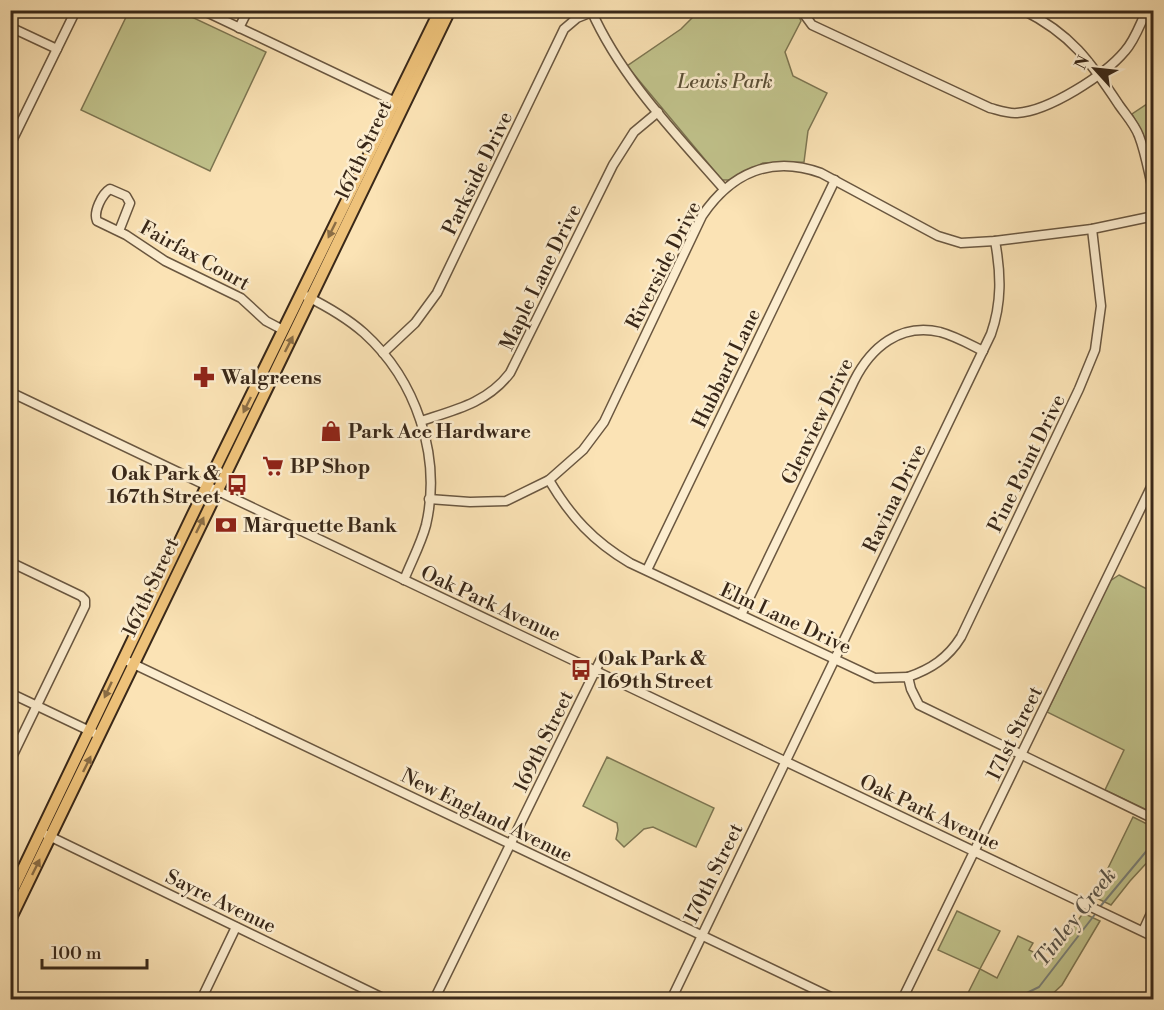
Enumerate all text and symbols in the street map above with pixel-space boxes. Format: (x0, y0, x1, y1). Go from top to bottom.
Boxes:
north arrow (1065, 39, 1125, 99)
text: N (1071, 52, 1094, 73)
park label: Lewis Park (676, 70, 773, 95)
street label: 167th Street (330, 97, 398, 204)
street label: Parkside Drive (438, 108, 519, 239)
street label: Riverside Drive (621, 197, 707, 334)
street label: Maple Lane Drive (495, 200, 588, 355)
street label: Fairfax Court (135, 216, 254, 297)
one-way arrow (327, 221, 337, 238)
street label: Hubbard Lane (688, 305, 767, 432)
one-way arrow (284, 336, 294, 353)
street label: Glenview Drive (777, 354, 860, 489)
pharmacy icon: Walgreens (192, 365, 216, 389)
place label: Walgreens (220, 366, 322, 391)
street label: Pine Point Drive (983, 390, 1072, 537)
one-way arrow (242, 397, 251, 414)
shop icon: Park Ace Hardware (319, 419, 343, 443)
place label: Park Ace Hardware (348, 420, 531, 445)
street label: Ravina Drive (858, 440, 932, 557)
supermarket icon: BP Shop (261, 454, 285, 478)
place label: BP Shop (290, 455, 370, 480)
place label: Oak Park & 167th Street (107, 462, 221, 510)
bus stop icon: Oak Park & 167th Street (225, 473, 249, 497)
bank icon: Marquette Bank (214, 513, 238, 537)
place label: Marquette Bank (243, 514, 398, 539)
one-way arrow (195, 516, 205, 533)
street label: 167th Street (117, 534, 185, 641)
street label: Oak Park Avenue (416, 561, 565, 648)
street label: Elm Lane Drive (716, 578, 855, 661)
place label: Oak Park & 169th Street (598, 647, 713, 695)
bus stop icon: Oak Park & 169th Street (569, 658, 593, 682)
one-way arrow (104, 682, 113, 699)
street label: 171st Street (982, 683, 1049, 785)
street label: 169th Street (509, 687, 580, 796)
one-way arrow (82, 755, 91, 772)
street label: New England Avenue (396, 764, 576, 869)
street label: Oak Park Avenue (855, 770, 1004, 857)
street label: 170th Street (679, 820, 749, 928)
one-way arrow (31, 859, 40, 876)
water label: Tinley Creek (1029, 863, 1122, 972)
street label: Sayre Avenue (161, 865, 280, 940)
scale bar (42, 932, 147, 970)
text: 100 m (51, 942, 102, 965)

